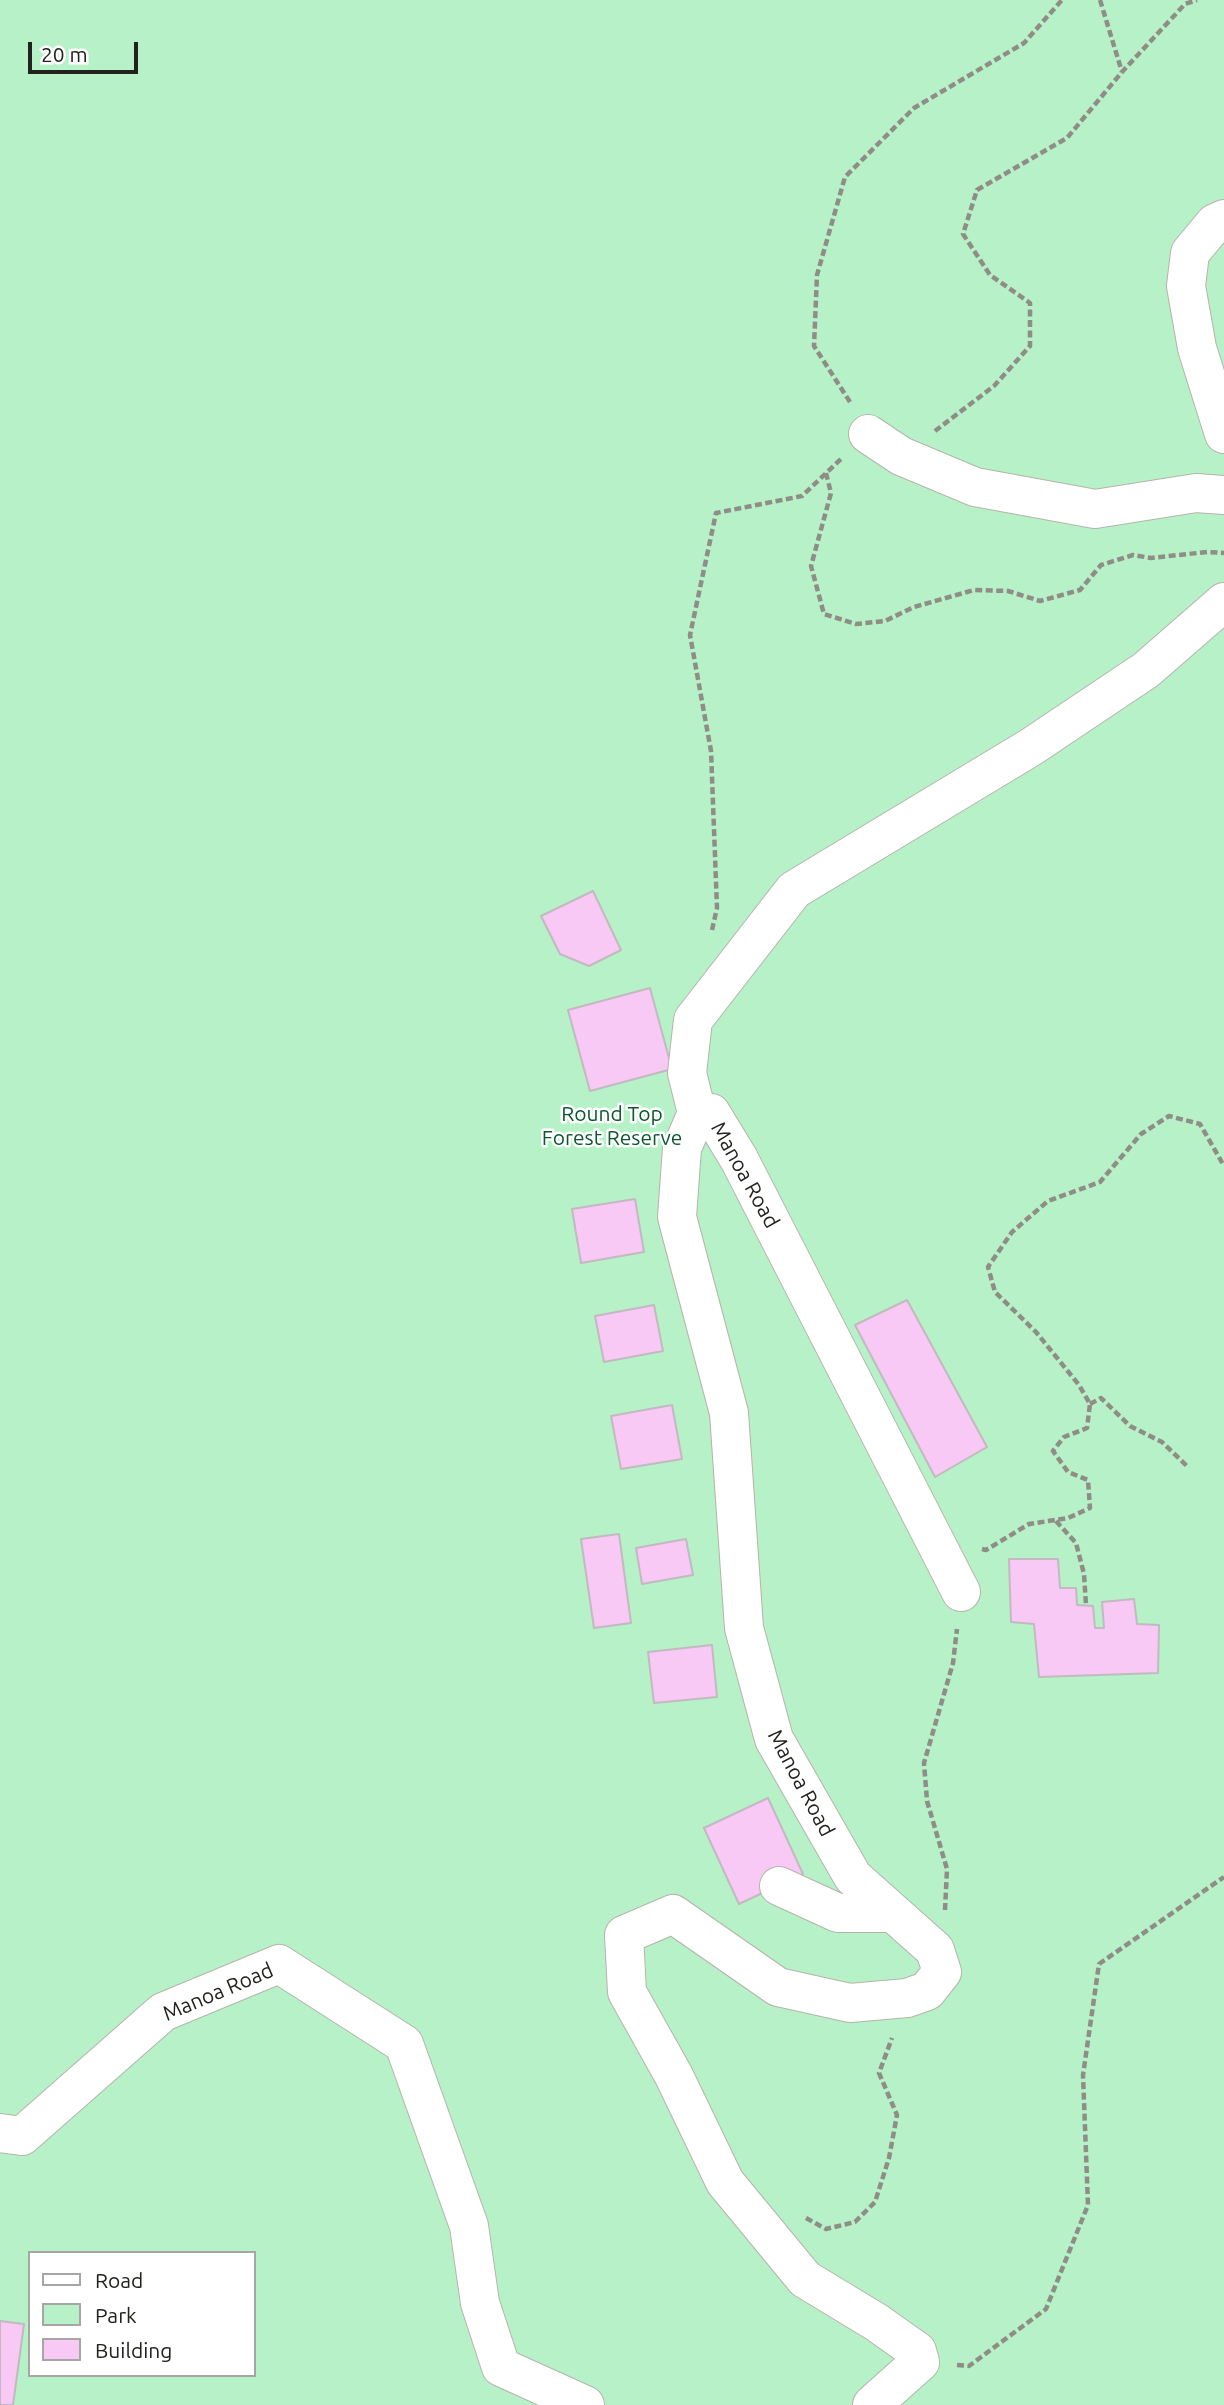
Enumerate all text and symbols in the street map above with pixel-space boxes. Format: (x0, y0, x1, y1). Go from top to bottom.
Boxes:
scale bar (32, 28, 142, 72)
text: 20 m (41, 42, 88, 66)
park label: Round Top Forest Reserve (542, 1101, 682, 1151)
street label: Manoa Road (706, 1118, 784, 1232)
street label: Manoa Road (762, 1725, 840, 1841)
street label: Manoa Road (159, 1957, 277, 2027)
legend (28, 2251, 256, 2377)
text: Road (95, 2268, 143, 2292)
text: Park (95, 2303, 137, 2327)
text: Building (95, 2338, 172, 2362)

